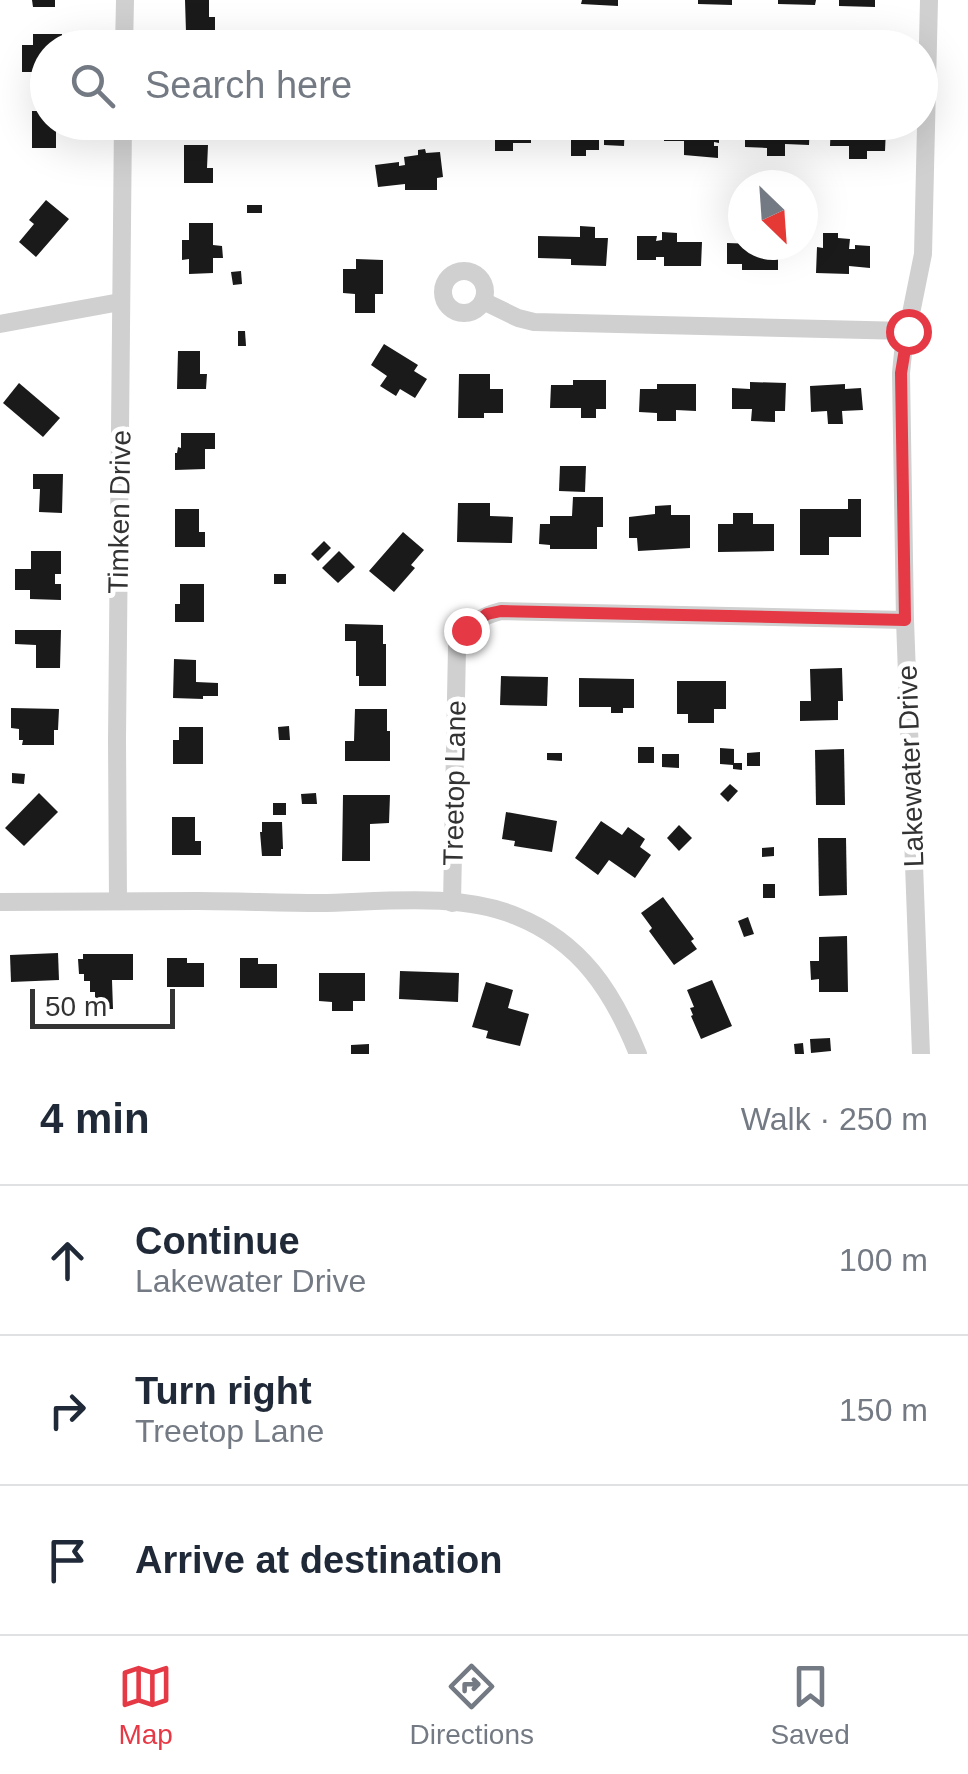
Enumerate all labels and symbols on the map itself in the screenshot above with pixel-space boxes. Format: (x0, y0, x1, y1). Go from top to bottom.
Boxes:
north arrow (728, 170, 818, 260)
route start (886, 309, 932, 355)
street label: Timken Drive (103, 430, 136, 594)
route end (444, 608, 490, 654)
street label: Lakewater Drive (891, 664, 930, 868)
street label: Treetop Lane (438, 700, 471, 866)
scale bar (30, 984, 175, 1028)

